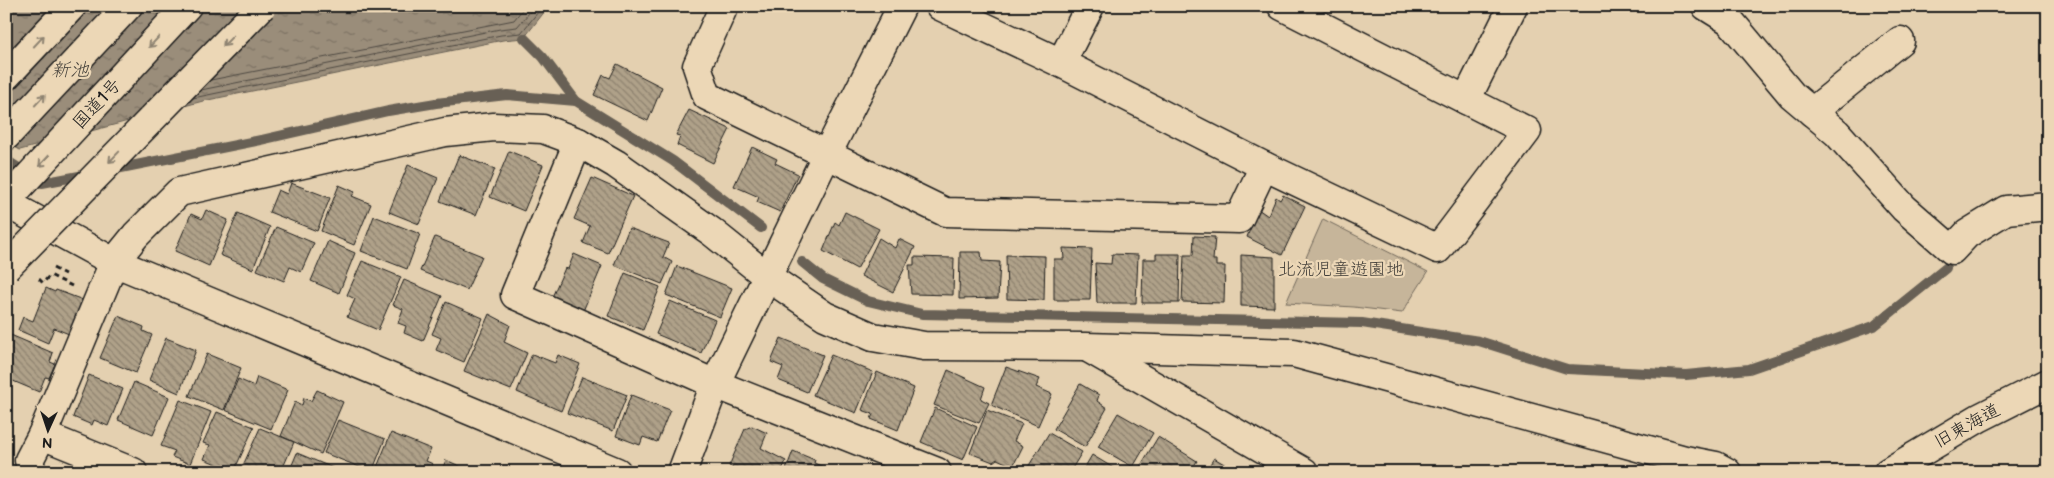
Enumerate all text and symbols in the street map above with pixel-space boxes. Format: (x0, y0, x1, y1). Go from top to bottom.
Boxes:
one-way arrow (33, 35, 45, 47)
one-way arrow (222, 35, 234, 47)
one-way arrow (148, 36, 160, 48)
water label: 新池 (51, 59, 90, 82)
street label: 国道1号 (69, 75, 125, 133)
one-way arrow (34, 94, 46, 107)
one-way arrow (108, 151, 120, 164)
one-way arrow (38, 154, 50, 167)
park label: 北流児童遊園地 (1278, 259, 1404, 280)
street label: 旧東海道 (1930, 399, 2004, 453)
north arrow (22, 406, 72, 456)
text: N (42, 434, 53, 451)

